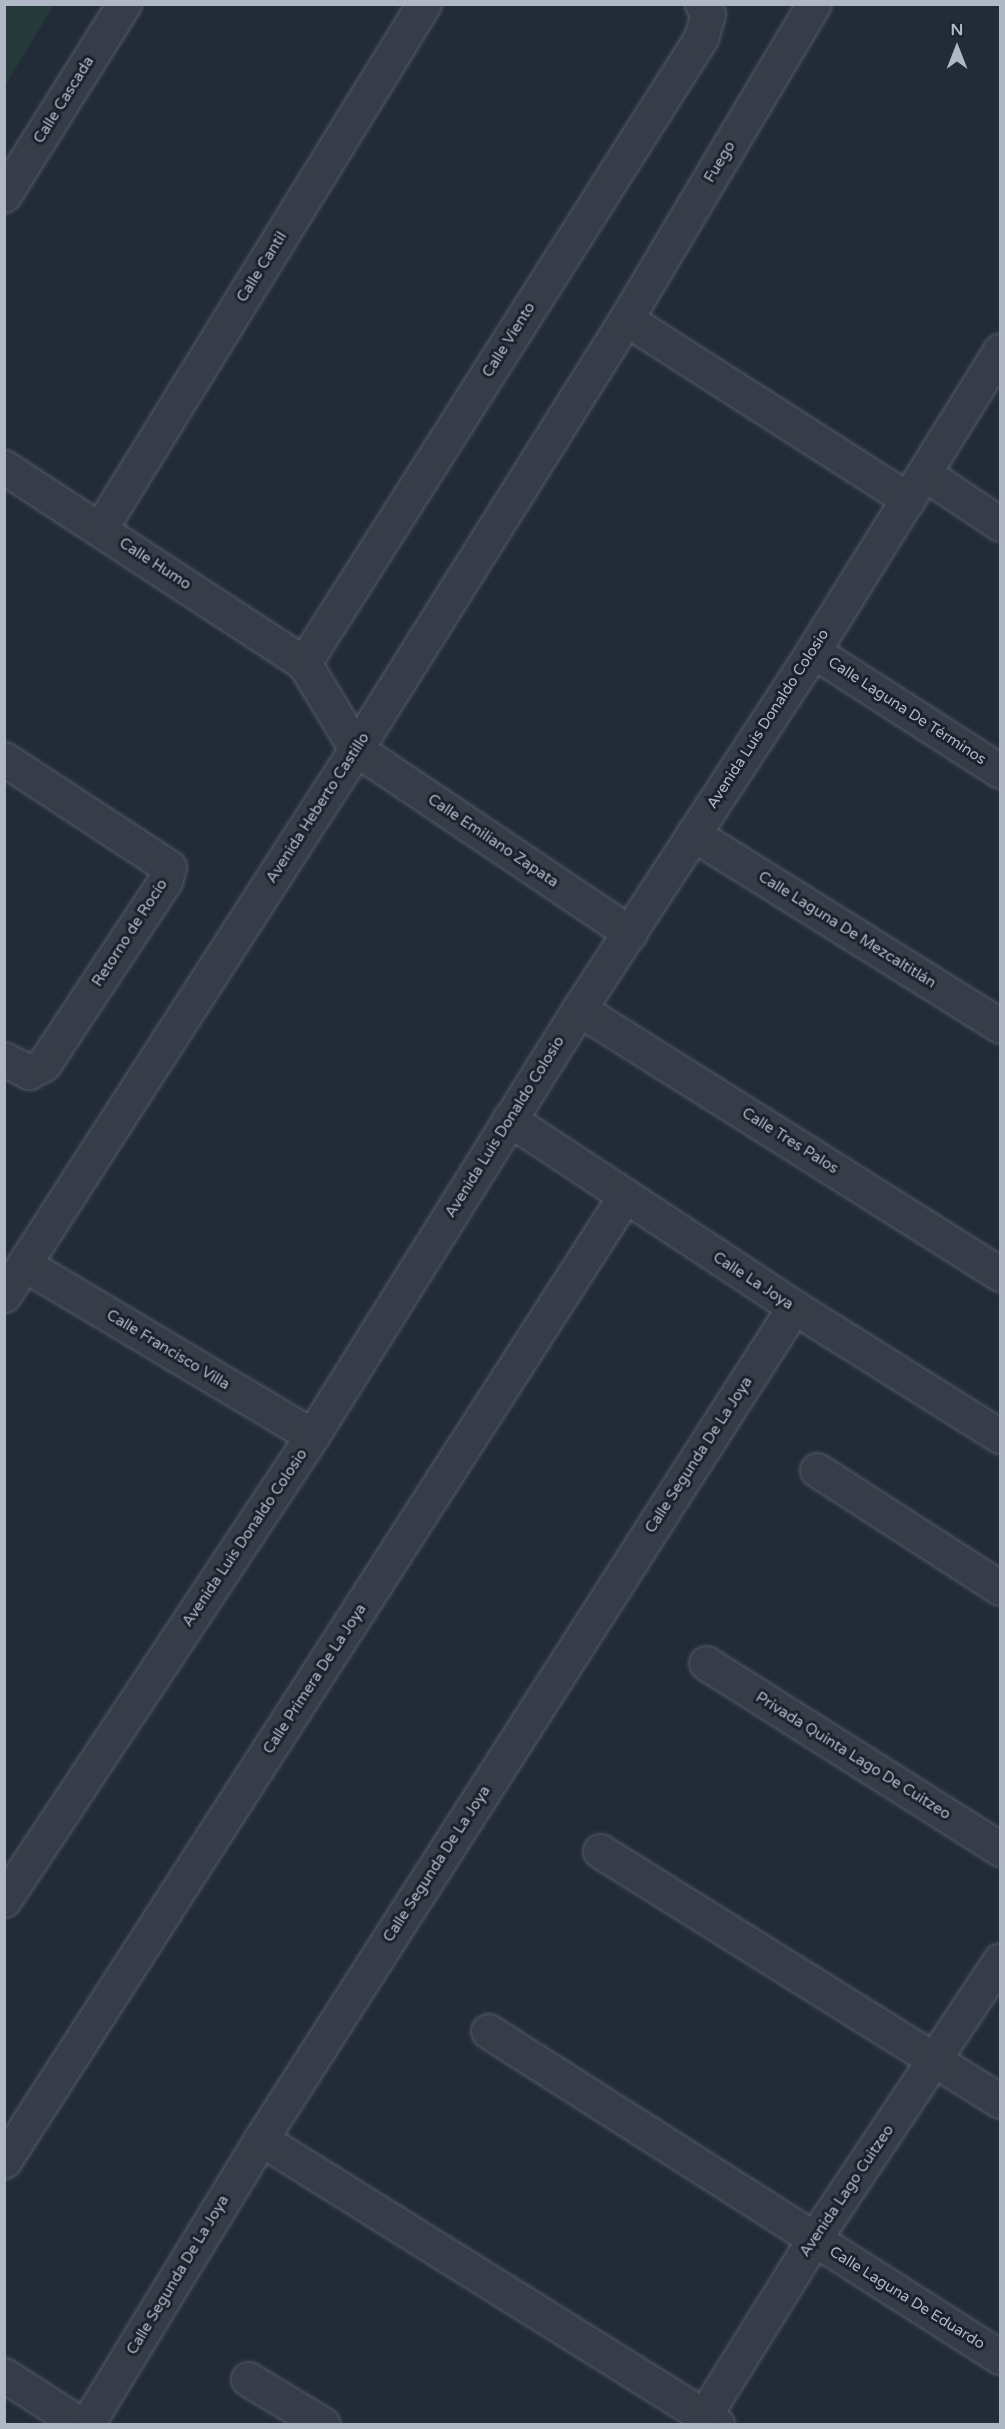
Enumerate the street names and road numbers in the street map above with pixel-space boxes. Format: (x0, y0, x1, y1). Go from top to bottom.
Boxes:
street label: Calle Cascada (30, 53, 98, 147)
street label: Fuego (701, 138, 739, 186)
street label: Calle Cantil (233, 228, 291, 306)
street label: Calle Viento (479, 299, 539, 381)
street label: Calle Humo (116, 534, 194, 594)
street label: Avenida Luis Donaldo Colosio (703, 626, 833, 812)
street label: Calle Laguna De Términos (825, 653, 989, 769)
street label: Avenida Heberto Castillo (263, 729, 373, 887)
street label: Calle Emiliano Zapata (424, 791, 562, 891)
street label: Calle Laguna De Mezcaltitlán (755, 868, 939, 992)
street label: Retorno de Rocío (89, 876, 171, 990)
street label: Avenida Luis Donaldo Colosio (442, 1033, 568, 1221)
street label: Calle Tres Palos (738, 1104, 842, 1178)
street label: Calle La Joya (709, 1248, 797, 1314)
street label: Calle Francisco Villa (103, 1306, 233, 1394)
street label: Calle Segunda De La Joya (642, 1373, 756, 1537)
street label: Avenida Luis Donaldo Colosio (179, 1446, 311, 1630)
street label: Calle Primera De La Joya (260, 1601, 370, 1757)
street label: Privada Quinta Lago De Cuitzeo (752, 1688, 954, 1824)
street label: Calle Segunda De La Joya (380, 1782, 494, 1946)
street label: Avenida Lago Cuitzeo (796, 2122, 898, 2260)
street label: Calle Segunda De La Joya (123, 2192, 233, 2358)
street label: Calle Laguna De Eduardo (826, 2243, 988, 2353)

